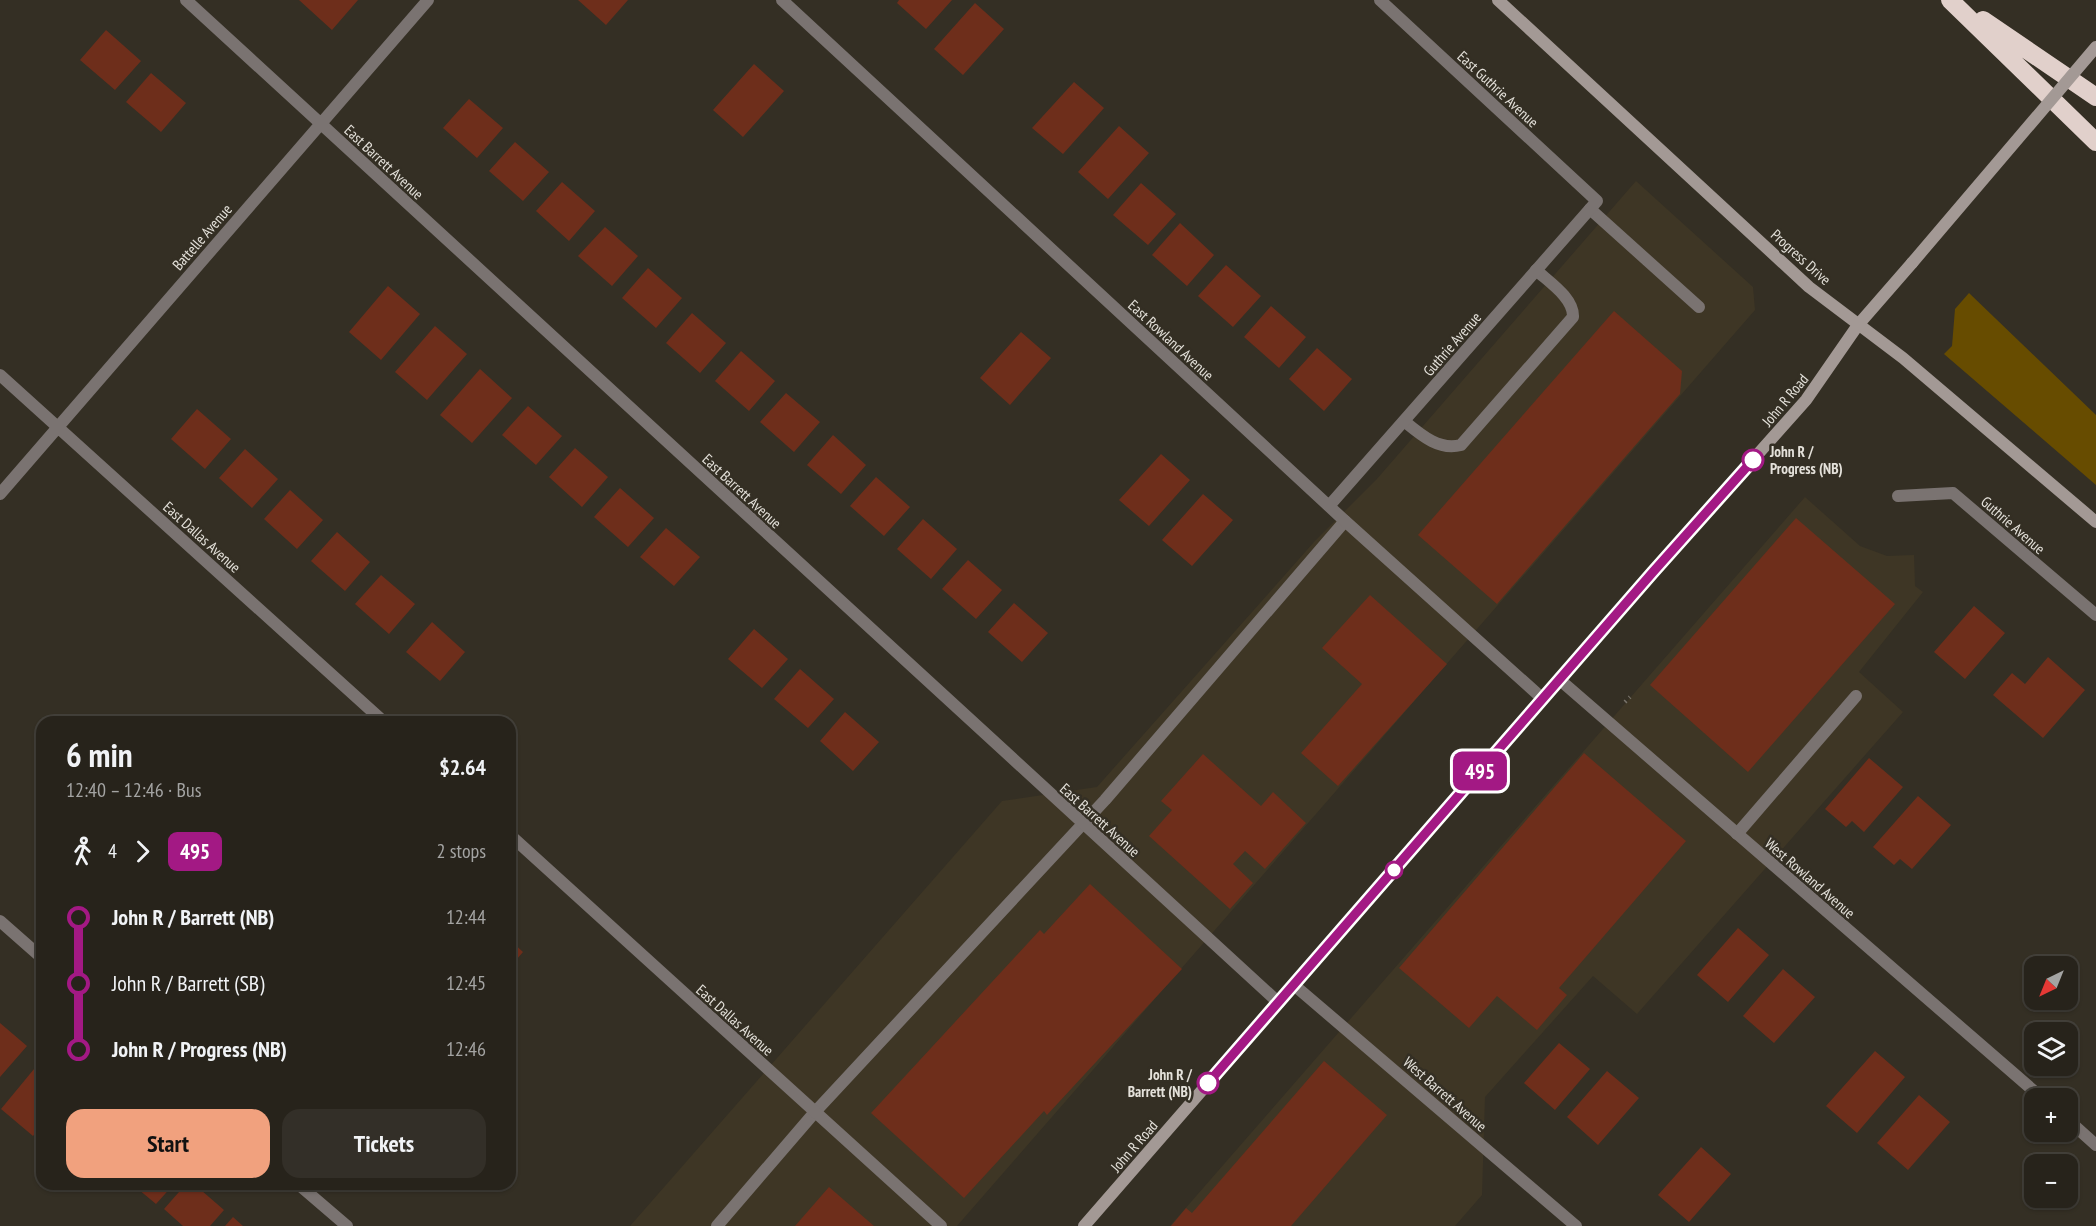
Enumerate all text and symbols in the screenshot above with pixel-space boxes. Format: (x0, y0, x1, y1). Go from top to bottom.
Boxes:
street label: East Guthrie Avenue (1454, 47, 1542, 131)
street label: East Barrett Avenue (340, 121, 428, 203)
street label: Battelle Avenue (168, 200, 236, 274)
street label: Progress Drive (1767, 225, 1835, 289)
street label: East Rowland Avenue (1124, 296, 1218, 384)
street label: Guthrie Avenue (1419, 308, 1485, 380)
street label: John R Road (1757, 370, 1812, 431)
place label: John R / Progress (NB) (1769, 442, 1843, 478)
marker: John R / Progress (NB) (1742, 449, 1764, 471)
street label: East Barrett Avenue (698, 450, 786, 532)
street label: Guthrie Avenue (1977, 492, 2049, 558)
street label: East Dallas Avenue (159, 497, 245, 577)
text: 6 min (66, 733, 133, 776)
line badge: 495 (1446, 752, 1514, 790)
text: $2.64 (439, 753, 486, 781)
text: 495 (1465, 758, 1495, 785)
text: 12:40 – 12:46 · Bus (66, 777, 201, 803)
street label: East Barrett Avenue (1056, 779, 1144, 861)
street label: West Rowland Avenue (1761, 834, 1859, 922)
icon: walk (66, 835, 99, 868)
icon: forward (126, 835, 159, 868)
text: 4 (108, 838, 117, 864)
text: 495 (180, 838, 210, 865)
text: 2 stops (437, 838, 486, 864)
unlabelled marker (1385, 861, 1403, 879)
text: John R / Barrett (NB) (112, 903, 274, 931)
text: 12:44 (446, 904, 486, 930)
north arrow (2024, 956, 2078, 1010)
map controls (2024, 956, 2078, 1208)
text: John R / Barrett (SB) (112, 969, 264, 997)
text: 12:45 (446, 970, 486, 996)
street label: East Dallas Avenue (692, 980, 778, 1060)
button: layers (2024, 1022, 2078, 1076)
text: John R / Progress (NB) (112, 1035, 287, 1063)
text: 12:46 (446, 1036, 486, 1062)
street label: West Barrett Avenue (1399, 1053, 1491, 1135)
place label: John R / Barrett (NB) (1128, 1065, 1193, 1101)
marker: John R / Barrett (NB) (1197, 1072, 1219, 1094)
button: + (2024, 1088, 2078, 1142)
button: Start (66, 1109, 270, 1178)
button: Tickets (282, 1109, 486, 1178)
street label: John R Road (1106, 1116, 1162, 1177)
button: − (2024, 1154, 2078, 1208)

